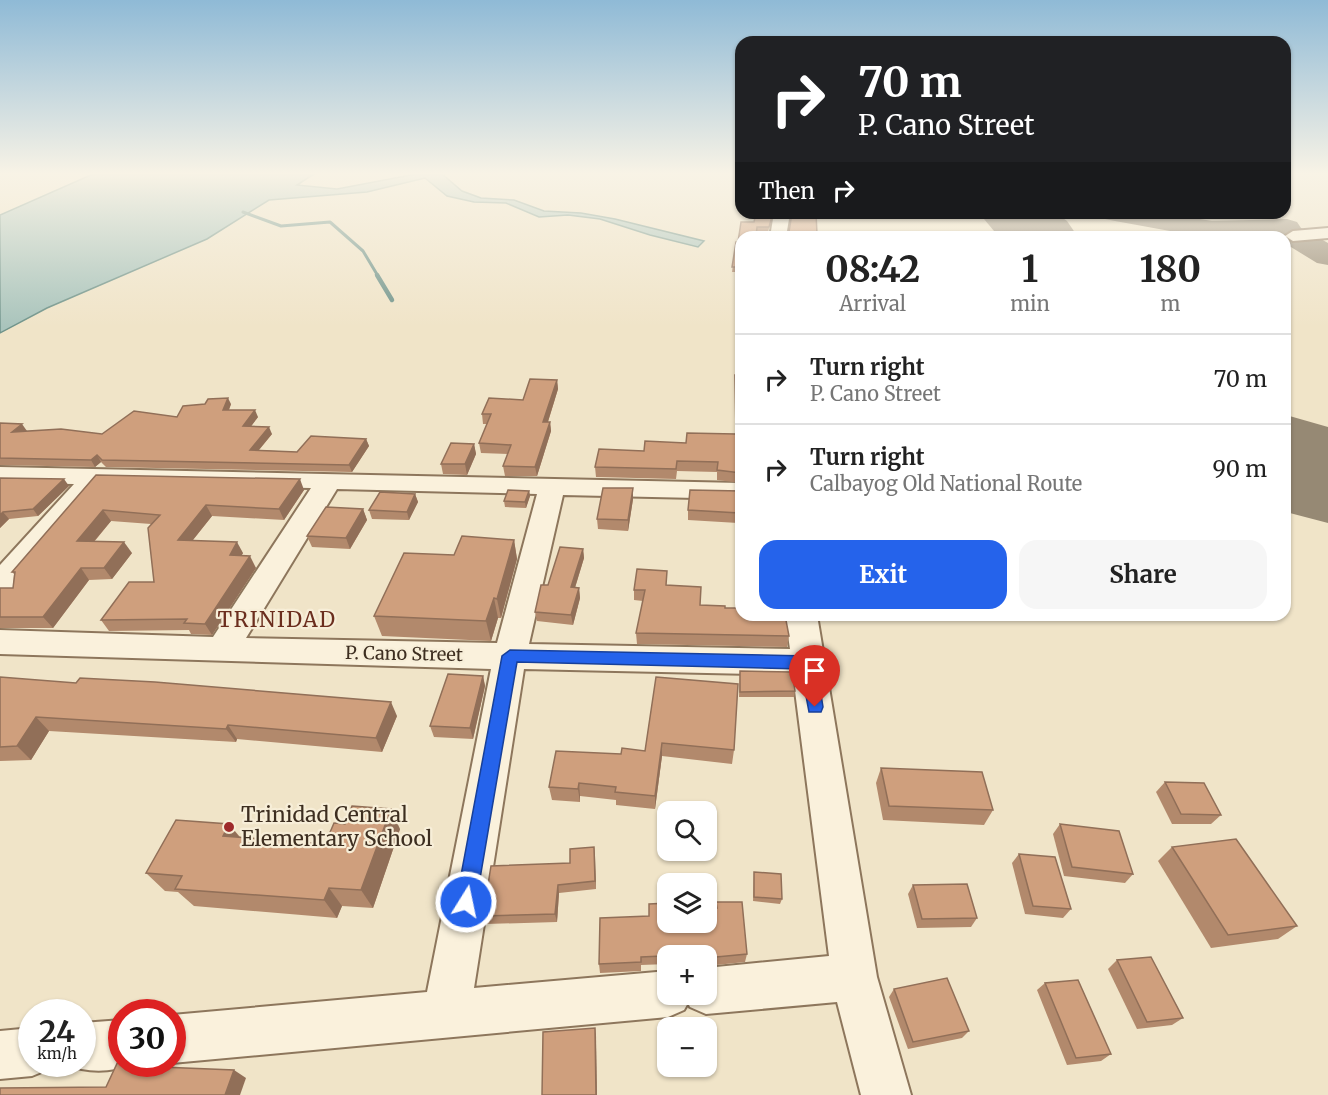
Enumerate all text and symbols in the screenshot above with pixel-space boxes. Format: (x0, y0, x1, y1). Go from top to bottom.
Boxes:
text: 70 m (858, 56, 962, 108)
icon: right (759, 60, 837, 138)
text: P. Cano Street (858, 108, 1035, 142)
icon: right (827, 174, 860, 207)
text: Then (759, 177, 815, 205)
text: 08:42 (825, 247, 920, 292)
text: 1 (1022, 247, 1038, 292)
text: 180 (1140, 247, 1201, 292)
text: Arrival (839, 291, 906, 316)
text: min (1010, 291, 1050, 316)
text: m (1160, 291, 1180, 316)
text: Turn right (810, 353, 924, 381)
icon: right (759, 363, 792, 396)
text: 70 m (1214, 365, 1267, 393)
text: P. Cano Street (810, 381, 941, 406)
text: Turn right (810, 443, 924, 471)
icon: right (759, 453, 792, 486)
text: 90 m (1212, 455, 1267, 483)
text: Calbayog Old National Route (810, 471, 1082, 496)
button: Exit (759, 540, 1007, 609)
button: Share (1019, 540, 1267, 609)
district label: TRINIDAD (218, 606, 336, 633)
street label: P. Cano Street (345, 641, 463, 666)
pin (789, 645, 840, 707)
icon: arrive (798, 654, 831, 687)
place label: Trinidad Central Elementary School (241, 801, 433, 852)
map controls (657, 801, 717, 1077)
button: search (657, 801, 717, 861)
marker: Trinidad Central Elementary School (222, 820, 236, 834)
position arrow (434, 870, 498, 934)
button: layers (657, 873, 717, 933)
button: + (657, 945, 717, 1005)
speed limit sign: 30 (108, 999, 186, 1077)
text: 24 (39, 1012, 75, 1050)
button: − (657, 1017, 717, 1077)
text: km/h (37, 1044, 77, 1063)

